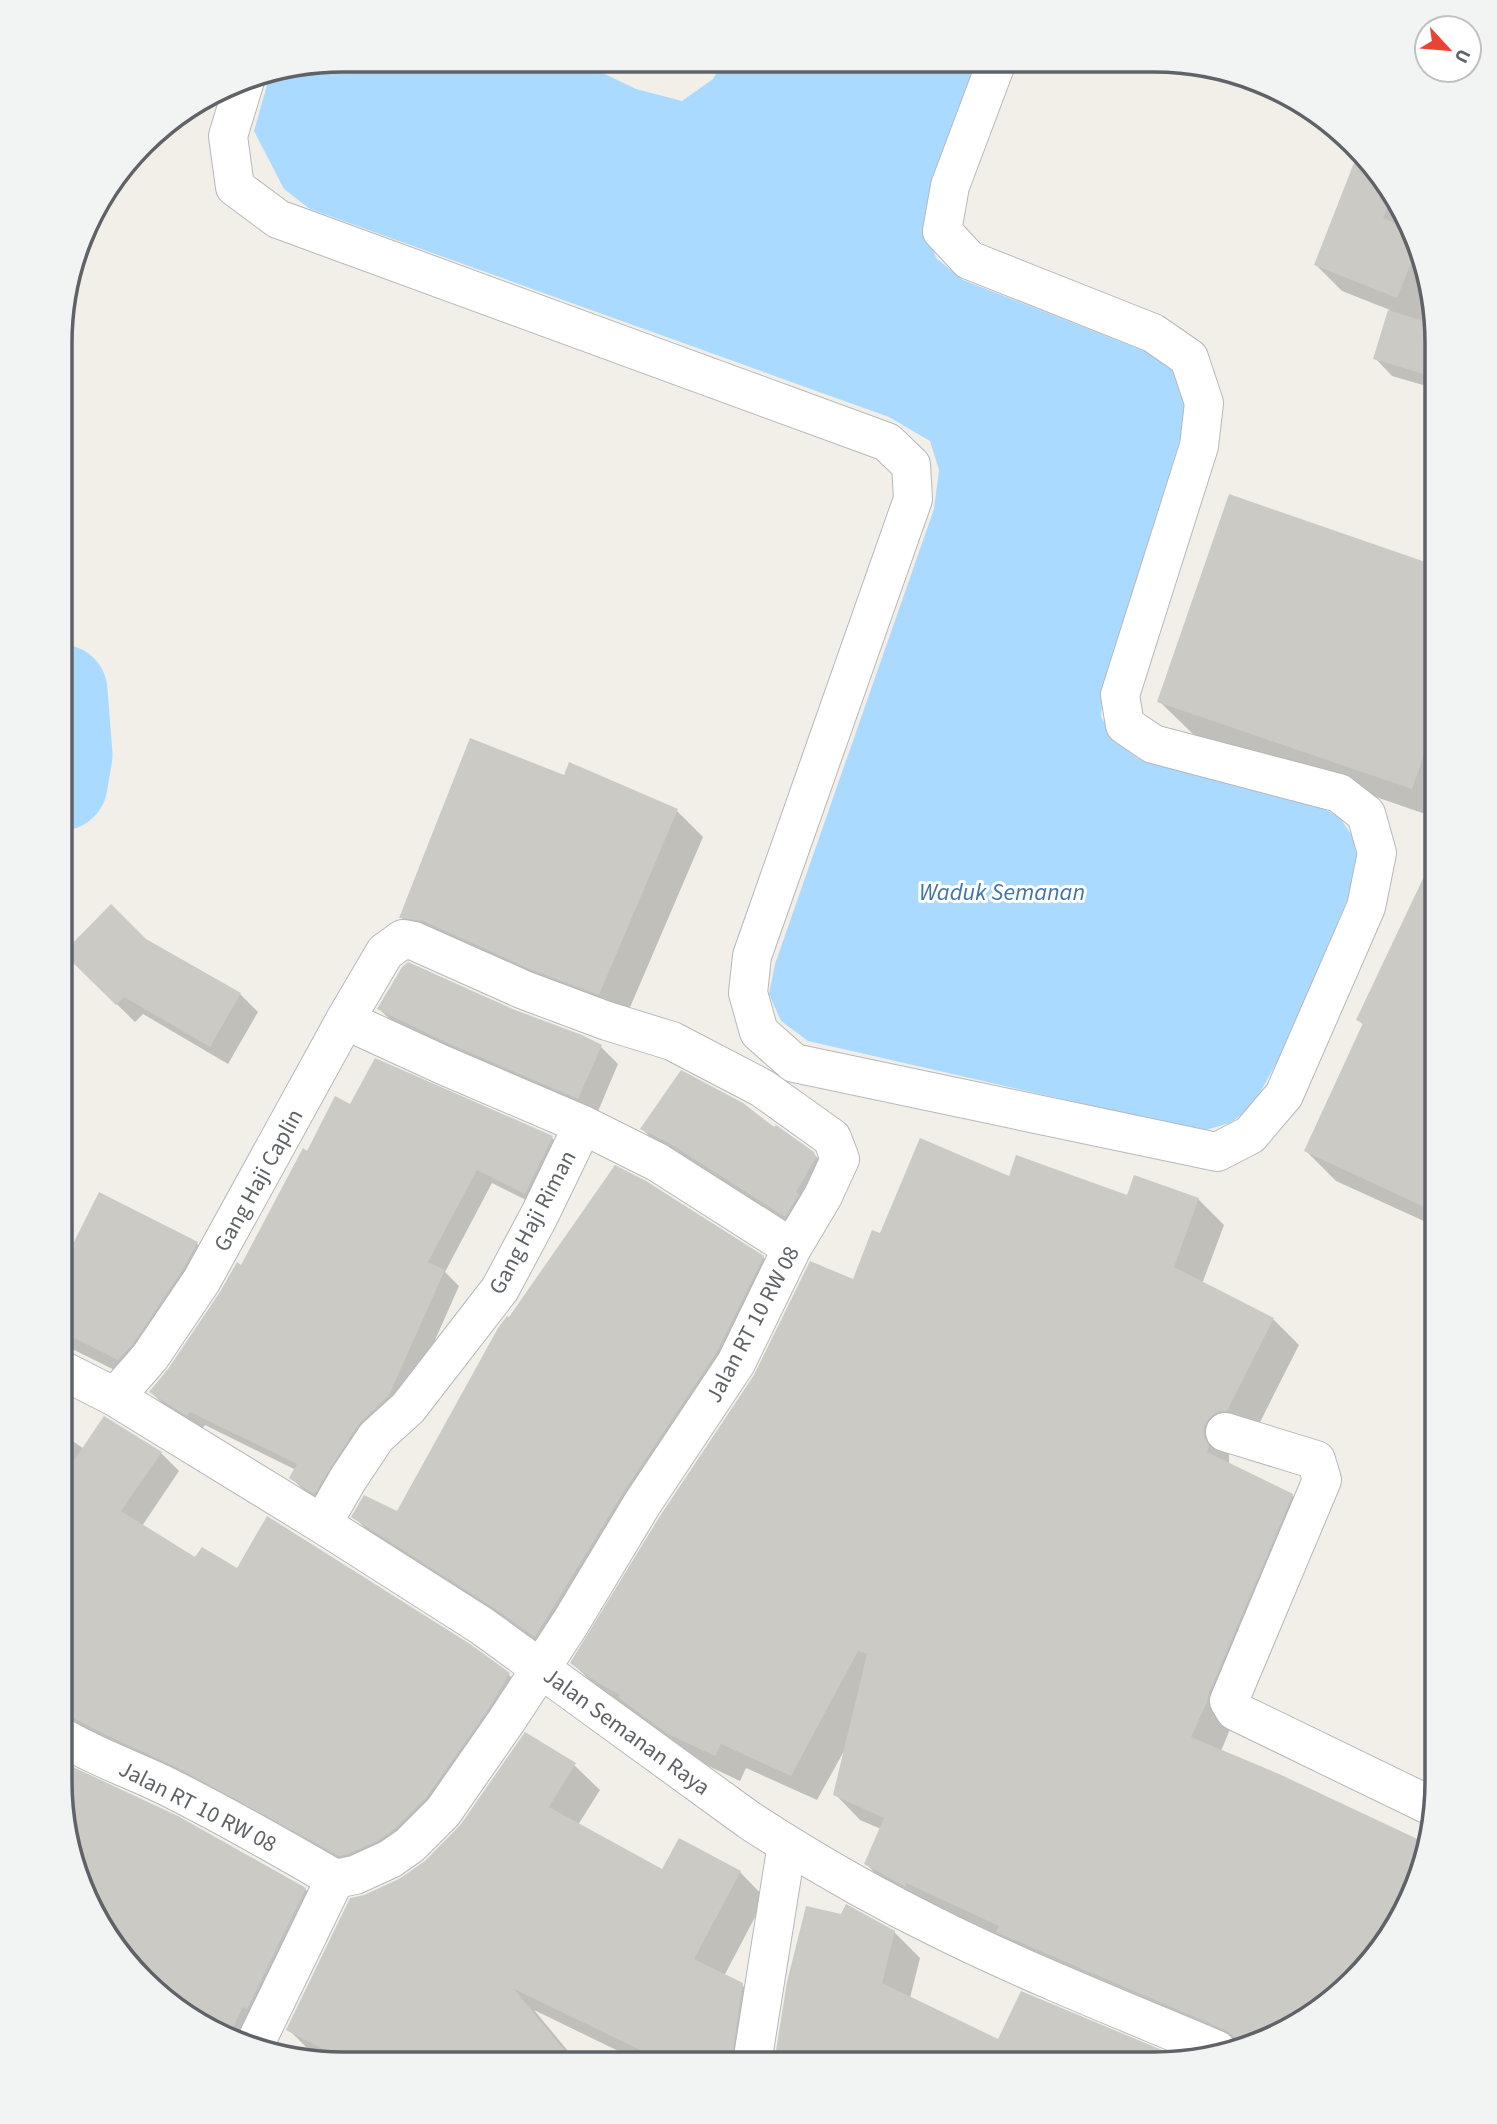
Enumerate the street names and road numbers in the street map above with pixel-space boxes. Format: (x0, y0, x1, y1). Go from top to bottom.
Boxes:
street label: Gang Haji Caplin (206, 1103, 311, 1258)
street label: Gang Haji Riman (481, 1144, 584, 1300)
street label: Jalan RT 10 RW 08 (697, 1240, 808, 1408)
street label: Jalan Semanan Raya (536, 1659, 717, 1803)
street label: Jalan RT 10 RW 08 (113, 1752, 282, 1860)

